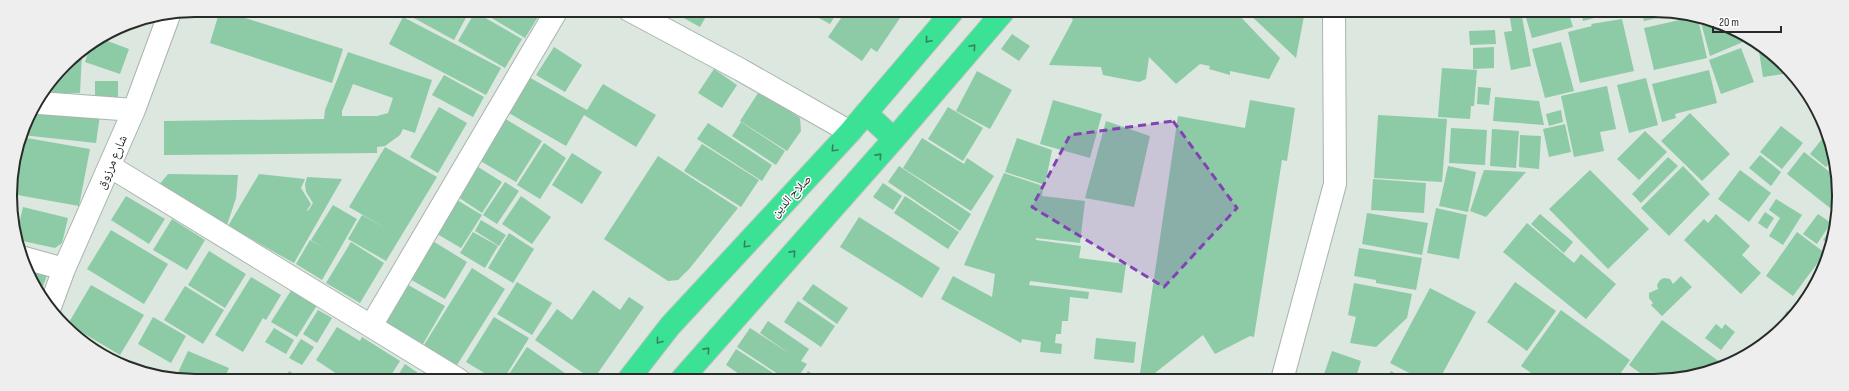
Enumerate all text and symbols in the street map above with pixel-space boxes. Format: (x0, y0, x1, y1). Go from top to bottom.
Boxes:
scale bar (1713, 8, 1781, 34)
text: 20 m (1719, 15, 1739, 30)
one-way arrow (926, 36, 933, 43)
one-way arrow (969, 44, 976, 51)
street label: شارع مرزوق (93, 132, 132, 192)
one-way arrow (831, 144, 839, 152)
one-way arrow (875, 153, 882, 161)
street label: صلاح الدين (767, 171, 816, 221)
one-way arrow (743, 240, 750, 248)
one-way arrow (788, 250, 796, 258)
one-way arrow (656, 337, 663, 344)
one-way arrow (702, 347, 709, 355)

